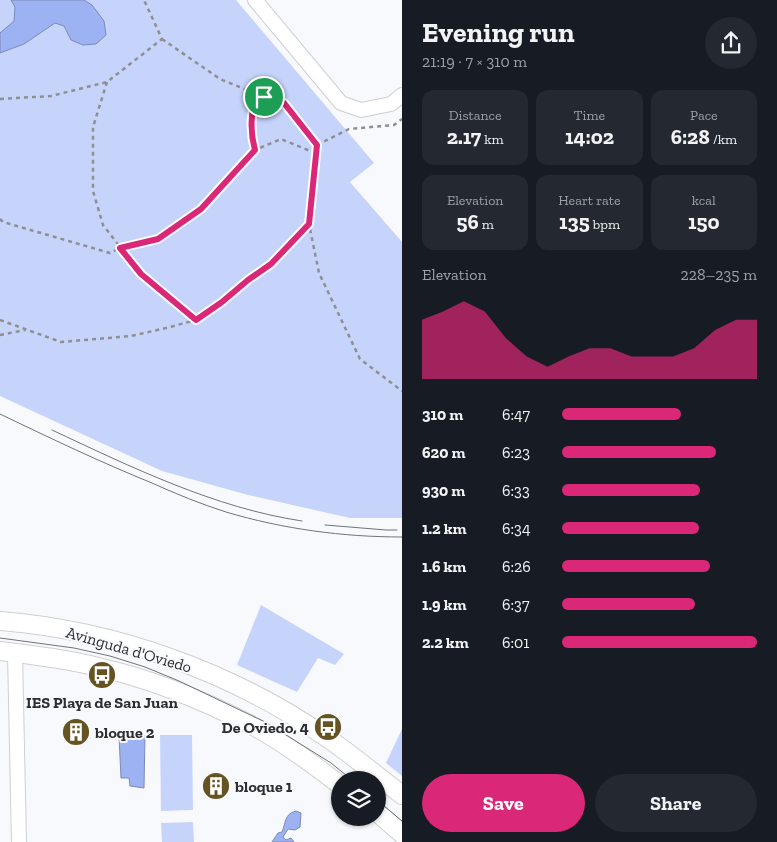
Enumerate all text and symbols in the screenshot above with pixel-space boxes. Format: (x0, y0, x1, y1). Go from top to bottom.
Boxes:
text: Evening run (422, 16, 575, 49)
button: share (705, 17, 757, 69)
text: 21:19 · 7 × 310 m (422, 52, 527, 71)
pin (243, 76, 285, 118)
icon: arrive (250, 83, 278, 111)
text: Distance (449, 107, 502, 124)
text: Time (574, 107, 605, 124)
text: Pace (690, 107, 718, 124)
text: 2.17 (447, 124, 481, 149)
text: 14:02 (565, 124, 614, 149)
text: 6:28 (671, 124, 710, 149)
text: km (481, 131, 504, 148)
text: /km (710, 131, 737, 148)
text: Elevation (447, 192, 503, 209)
text: Heart rate (558, 192, 621, 209)
text: kcal (692, 192, 716, 209)
text: 56 (456, 209, 479, 234)
text: 135 (559, 209, 590, 234)
text: 150 (688, 209, 720, 234)
text: m (479, 216, 494, 233)
text: bpm (590, 216, 620, 233)
text: Elevation (422, 265, 487, 284)
text: 228–235 m (680, 265, 757, 284)
text: 310 m (422, 405, 463, 424)
text: 6:47 (502, 405, 530, 424)
text: 620 m (422, 443, 465, 462)
text: 6:23 (502, 443, 530, 462)
text: 930 m (422, 481, 465, 500)
text: 6:33 (502, 481, 530, 500)
text: 1.2 km (422, 519, 467, 538)
text: 6:34 (502, 519, 531, 538)
text: 1.6 km (422, 557, 466, 576)
text: 6:26 (502, 557, 531, 576)
text: 1.9 km (422, 595, 467, 614)
text: 6:37 (502, 595, 529, 614)
street label: Avinguda d'Oviedo (64, 622, 194, 677)
text: 2.2 km (422, 633, 469, 652)
text: 6:01 (502, 633, 529, 652)
bus stop icon: IES Playa de San Juan (87, 660, 117, 690)
place label: IES Playa de San Juan (26, 693, 178, 712)
bus stop icon: De Oviedo, 4 (313, 712, 343, 742)
building icon: bloque 2 (61, 717, 91, 747)
place label: De Oviedo, 4 (222, 718, 309, 737)
place label: bloque 2 (94, 723, 155, 742)
building icon: bloque 1 (201, 771, 231, 801)
map controls (331, 771, 386, 826)
button: layers (331, 771, 386, 826)
button: Save (422, 774, 585, 832)
button: Share (595, 774, 757, 832)
place label: bloque 1 (234, 777, 293, 796)

